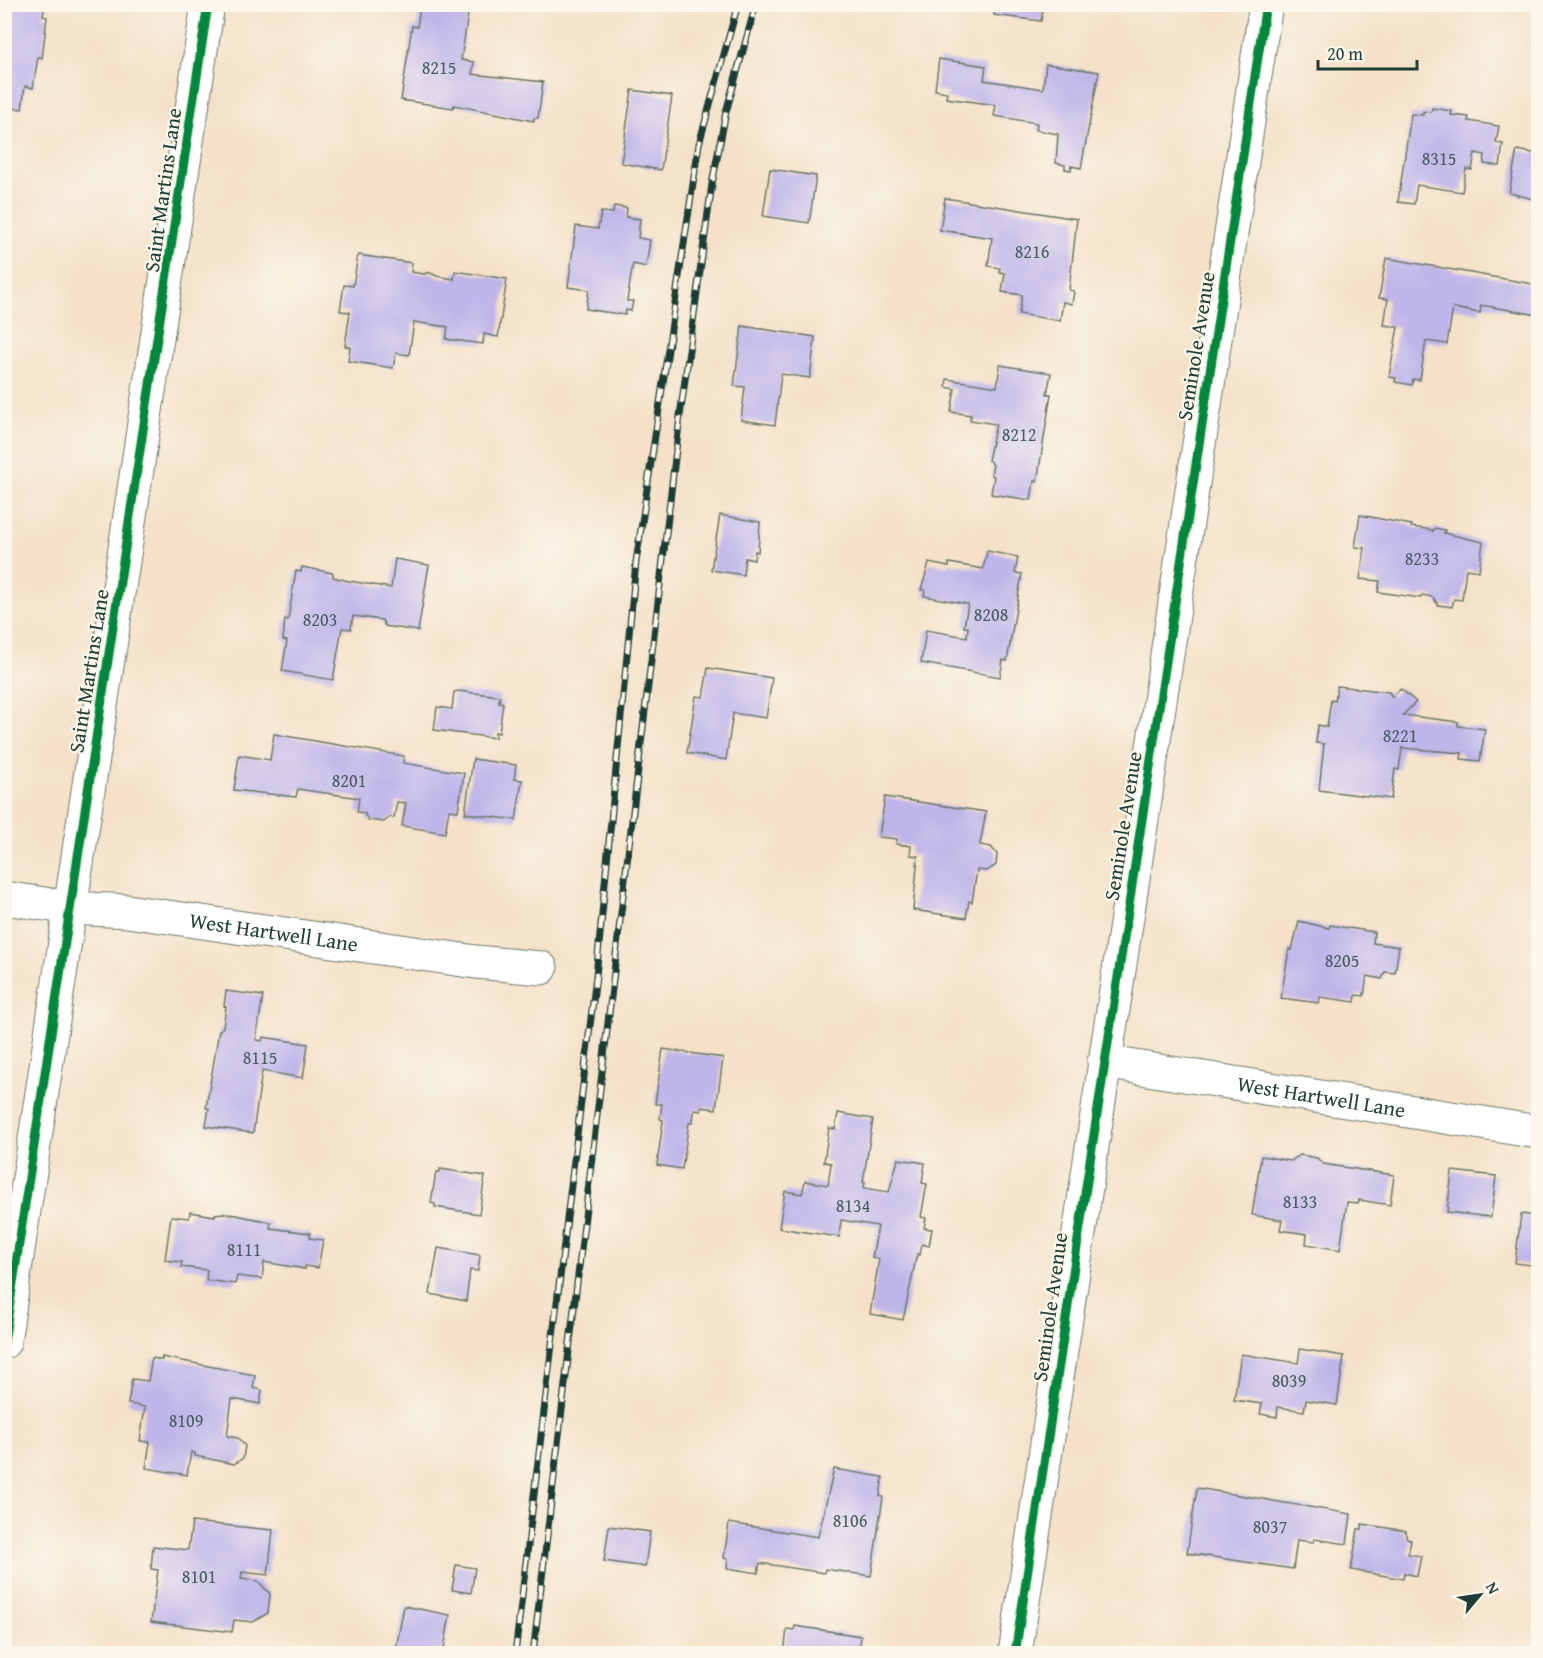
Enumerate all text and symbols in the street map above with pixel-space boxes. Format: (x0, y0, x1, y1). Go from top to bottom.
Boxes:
scale bar (1318, 33, 1417, 71)
text: 20 m (1327, 40, 1363, 67)
house number: 8215 (422, 54, 456, 81)
street label: Saint Martins Lane (136, 106, 189, 274)
house number: 8315 (1422, 145, 1456, 172)
house number: 8216 (1015, 238, 1049, 265)
street label: Seminole Avenue (1168, 269, 1223, 423)
house number: 8212 (1002, 421, 1036, 448)
house number: 8233 (1405, 545, 1439, 572)
street label: Saint Martins Lane (60, 587, 117, 755)
house number: 8208 (974, 601, 1008, 628)
house number: 8203 (303, 606, 337, 633)
house number: 8221 (1383, 722, 1417, 749)
street label: Seminole Avenue (1095, 749, 1150, 903)
house number: 8201 (332, 767, 366, 794)
street label: West Hartwell Lane (187, 904, 360, 960)
house number: 8205 (1325, 947, 1359, 974)
house number: 8115 (243, 1044, 277, 1071)
street label: West Hartwell Lane (1235, 1068, 1408, 1125)
house number: 8133 (1283, 1188, 1317, 1215)
house number: 8134 (836, 1192, 870, 1219)
street label: Seminole Avenue (1024, 1230, 1075, 1384)
house number: 8111 (227, 1236, 261, 1263)
house number: 8039 (1272, 1367, 1306, 1394)
house number: 8109 (169, 1407, 203, 1434)
house number: 8106 (833, 1507, 867, 1534)
house number: 8037 (1253, 1513, 1287, 1540)
house number: 8101 (182, 1563, 216, 1590)
north arrow (1450, 1565, 1510, 1625)
text: N (1480, 1577, 1506, 1598)

